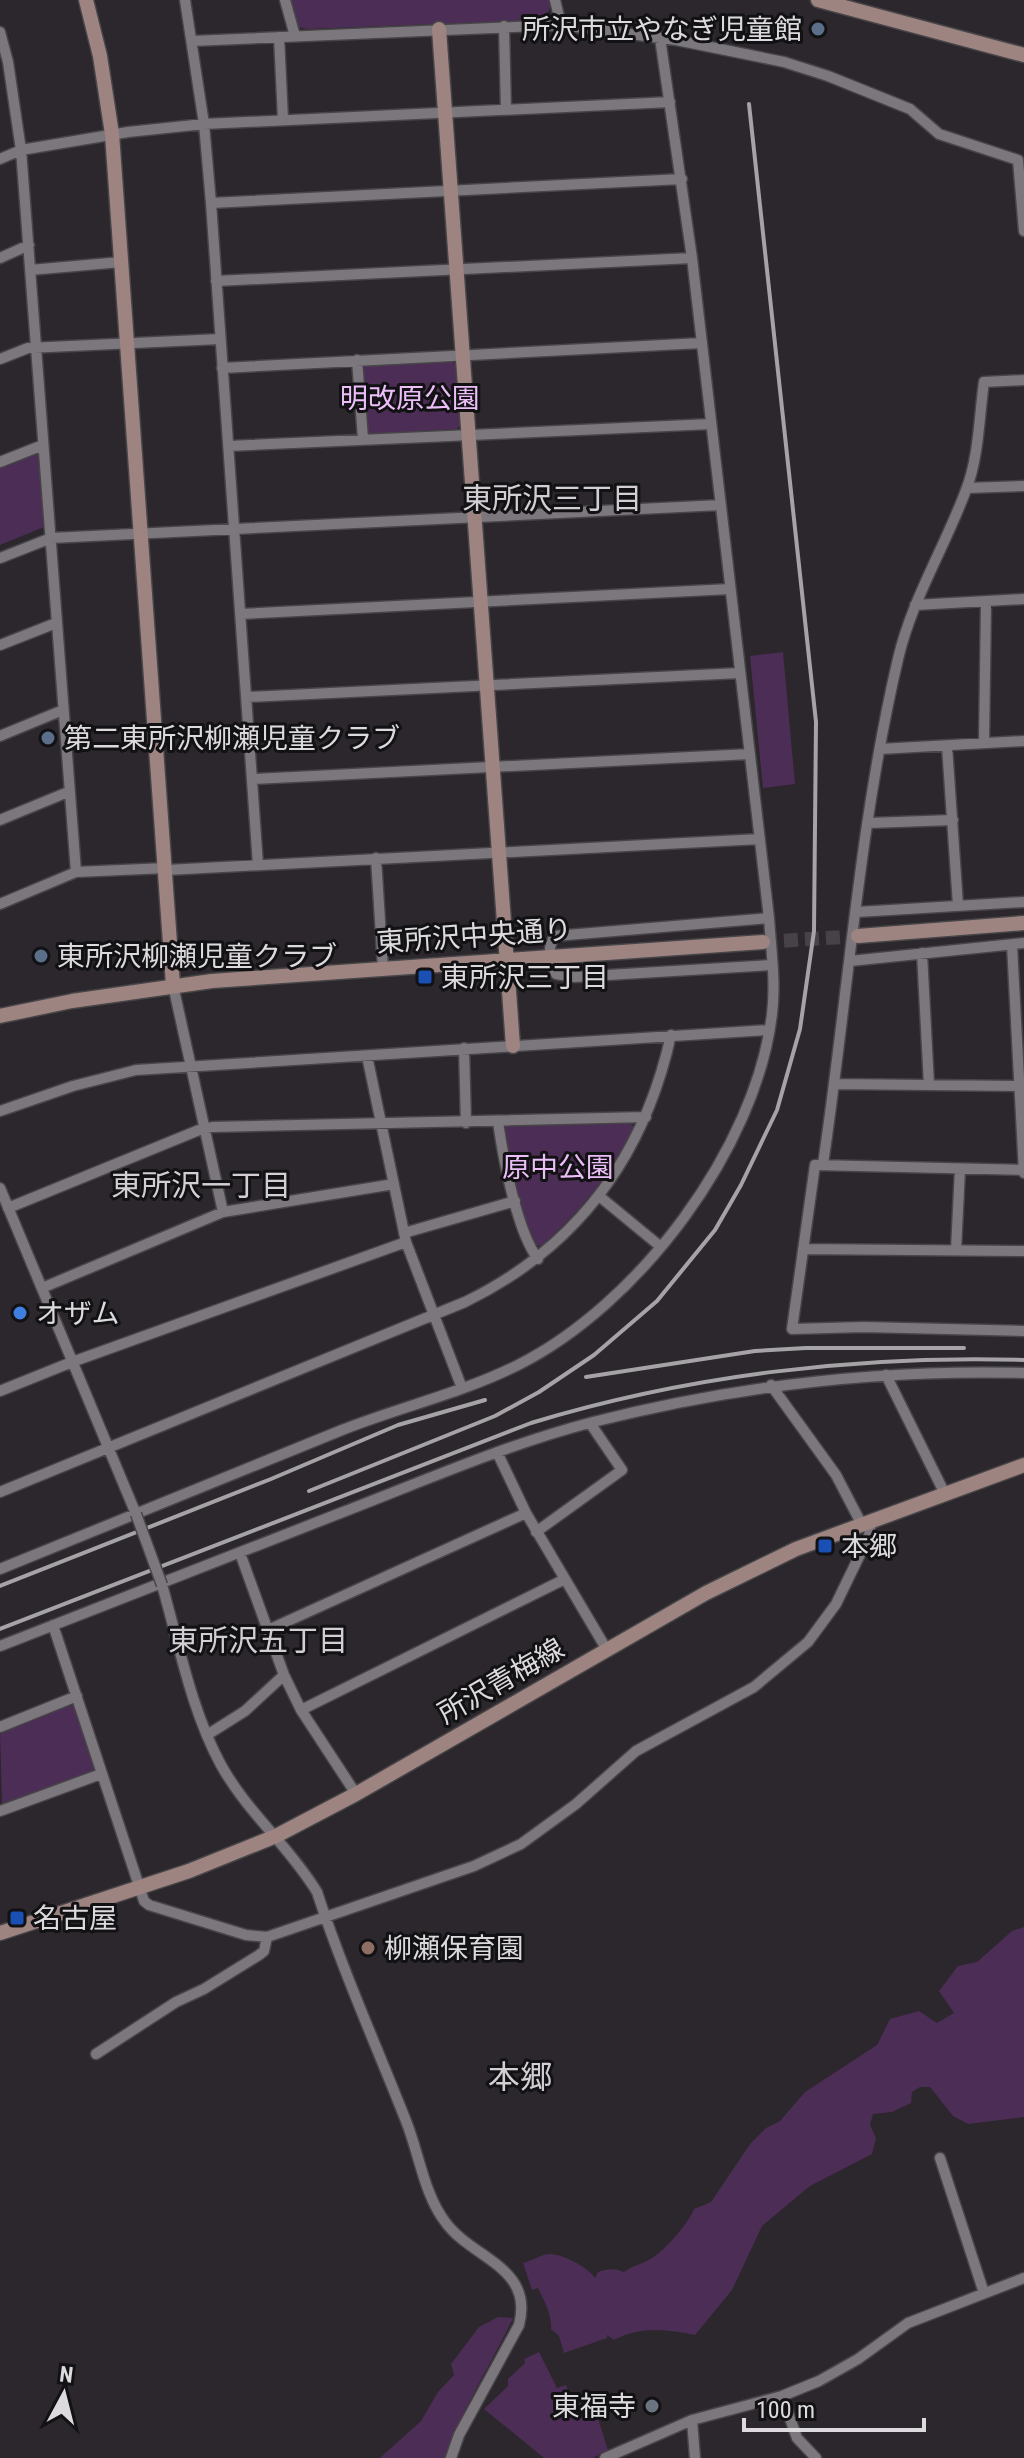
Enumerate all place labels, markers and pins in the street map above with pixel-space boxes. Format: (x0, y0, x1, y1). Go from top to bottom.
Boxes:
place label: 所沢市立やなぎ児童館 (522, 13, 802, 46)
marker: 所沢市立やなぎ児童館 (809, 20, 827, 38)
place label: 第二東所沢柳瀬児童クラブ (64, 722, 400, 755)
marker: 第二東所沢柳瀬児童クラブ (39, 729, 57, 747)
place label: 東所沢柳瀬児童クラブ (57, 940, 337, 973)
marker: 東所沢柳瀬児童クラブ (32, 947, 50, 965)
place label: 東所沢三丁目 (441, 961, 609, 994)
marker: 東所沢三丁目 (416, 968, 434, 986)
place label: オザム (36, 1297, 119, 1330)
marker: オザム (11, 1304, 29, 1322)
place label: 本郷 (841, 1530, 897, 1563)
marker: 本郷 (816, 1537, 834, 1555)
place label: 名古屋 (33, 1902, 117, 1935)
marker: 名古屋 (8, 1909, 26, 1927)
place label: 柳瀬保育園 (384, 1932, 524, 1965)
marker: 柳瀬保育園 (359, 1939, 377, 1957)
place label: 東福寺 (552, 2390, 636, 2423)
marker: 東福寺 (643, 2397, 661, 2415)

